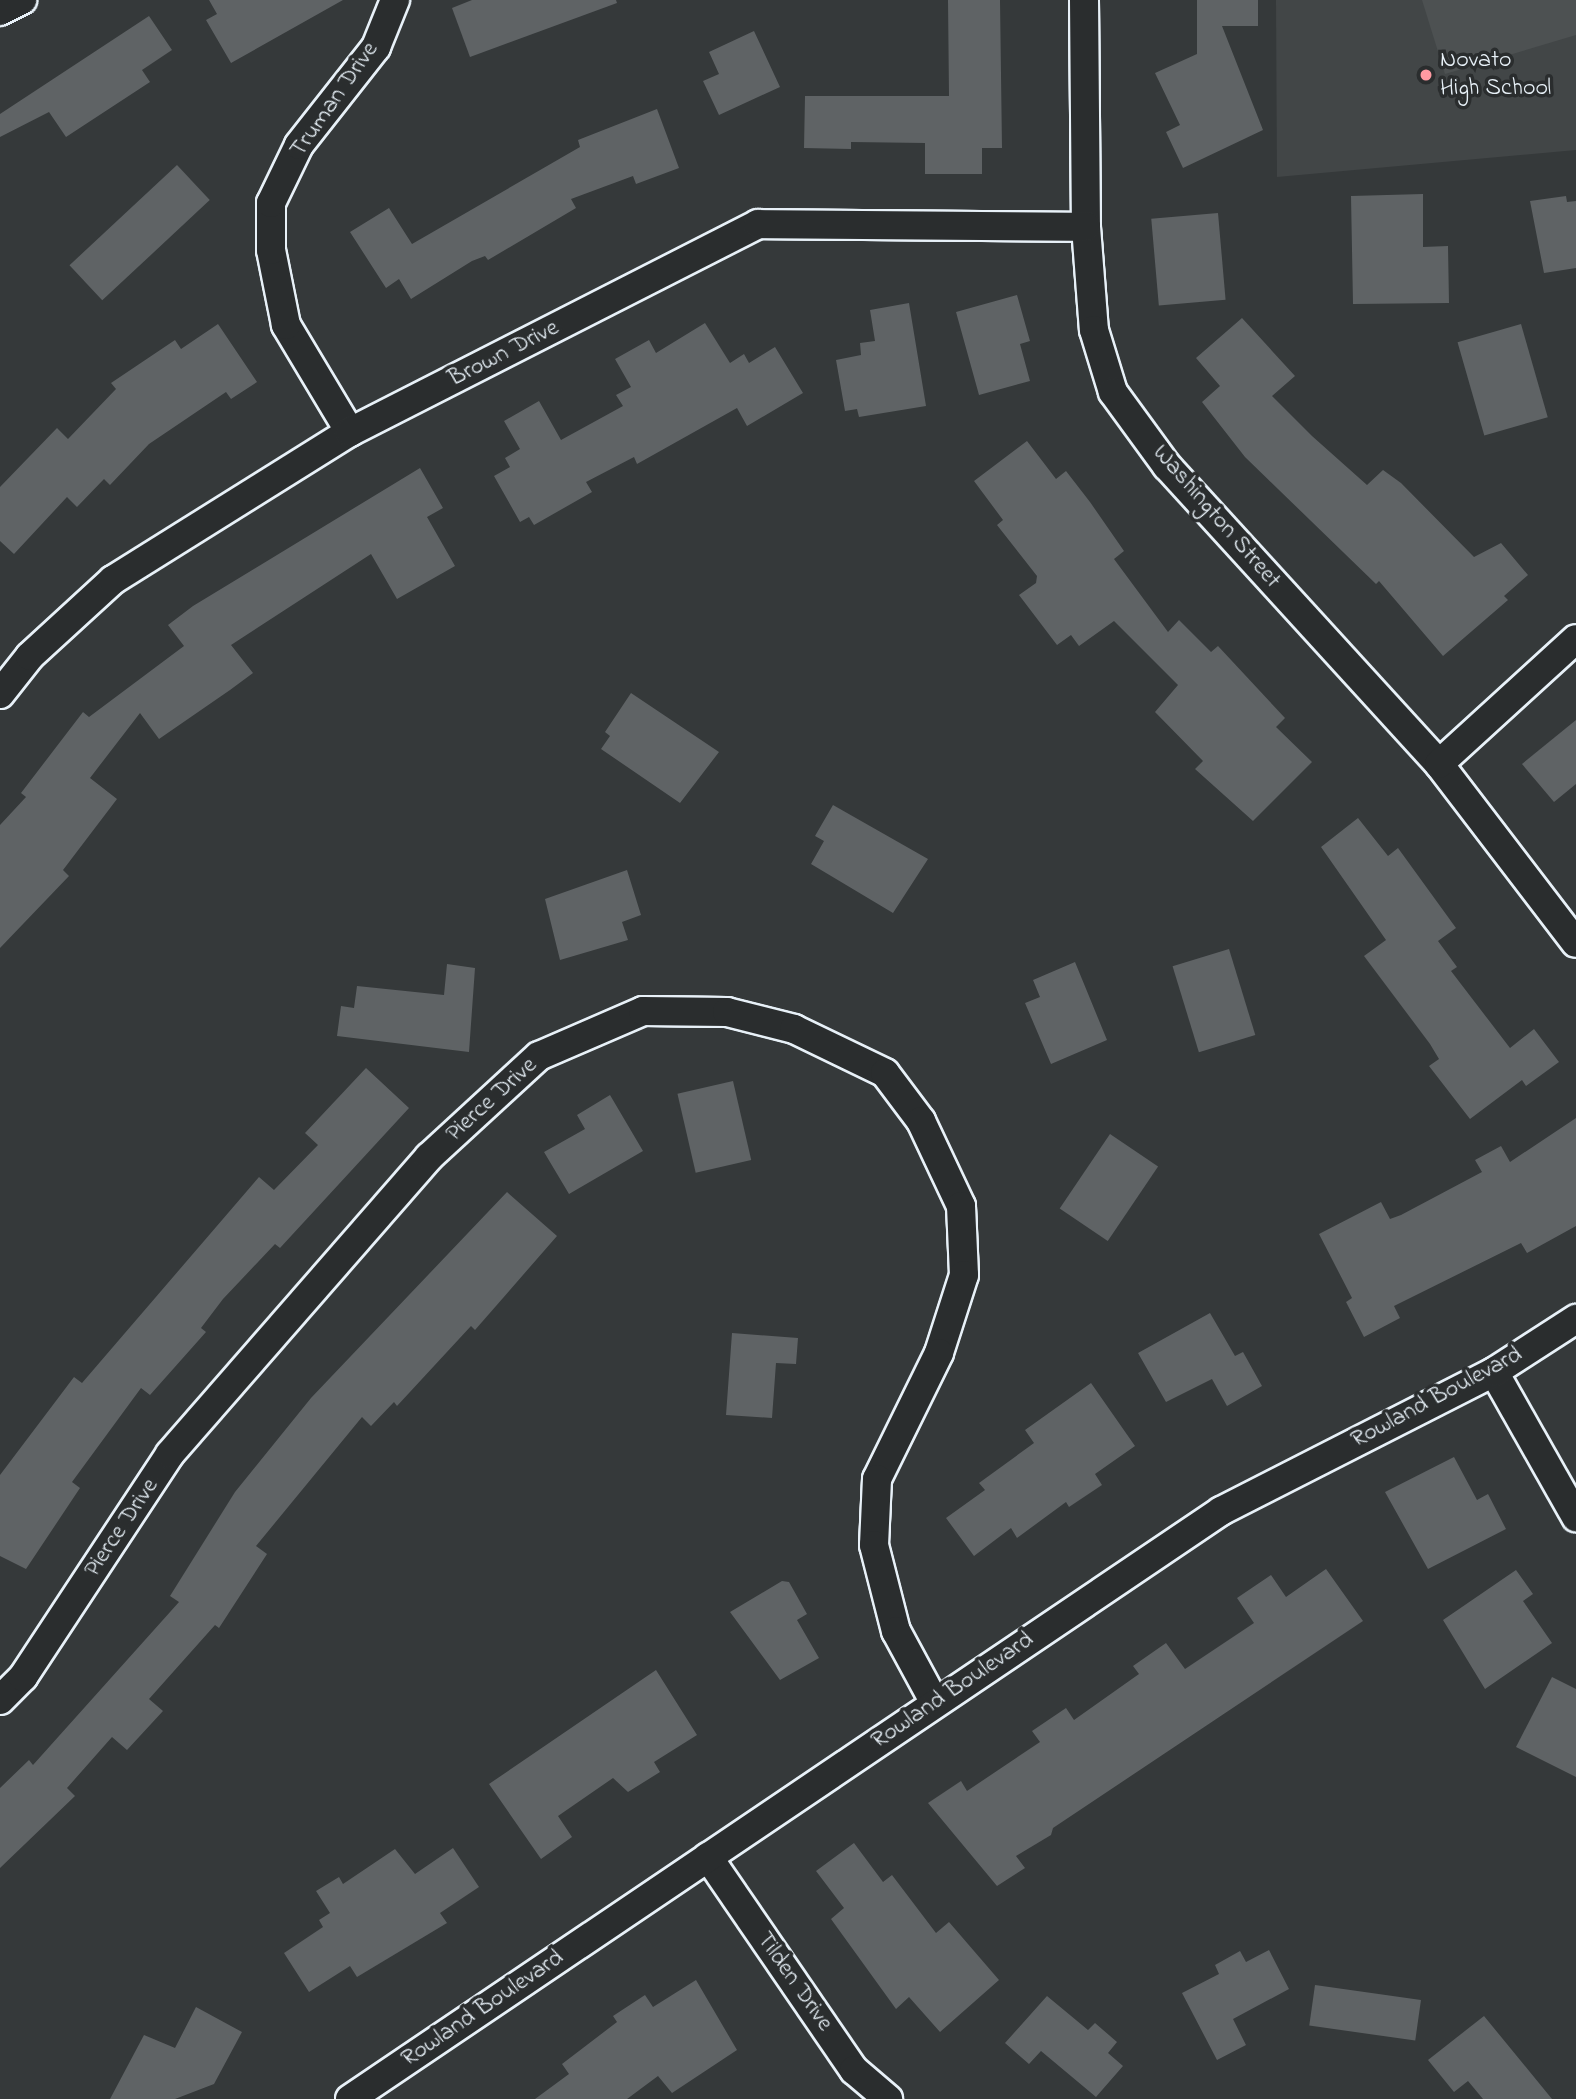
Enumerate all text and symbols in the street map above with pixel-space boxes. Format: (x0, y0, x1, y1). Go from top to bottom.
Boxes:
street label: Truman Drive (285, 37, 385, 163)
place label: Novato High School (1440, 47, 1551, 103)
marker: Novato High School (1418, 67, 1434, 83)
street label: Brown Drive (444, 314, 564, 394)
street label: Washington Street (1146, 439, 1286, 595)
street label: Pierce Drive (441, 1052, 543, 1148)
street label: Rowland Boulevard (1347, 1341, 1527, 1455)
street label: Pierce Drive (79, 1473, 165, 1583)
street label: Rowland Boulevard (866, 1626, 1040, 1756)
street label: Tilden Drive (749, 1927, 839, 2037)
street label: Rowland Boulevard (396, 1944, 570, 2074)

